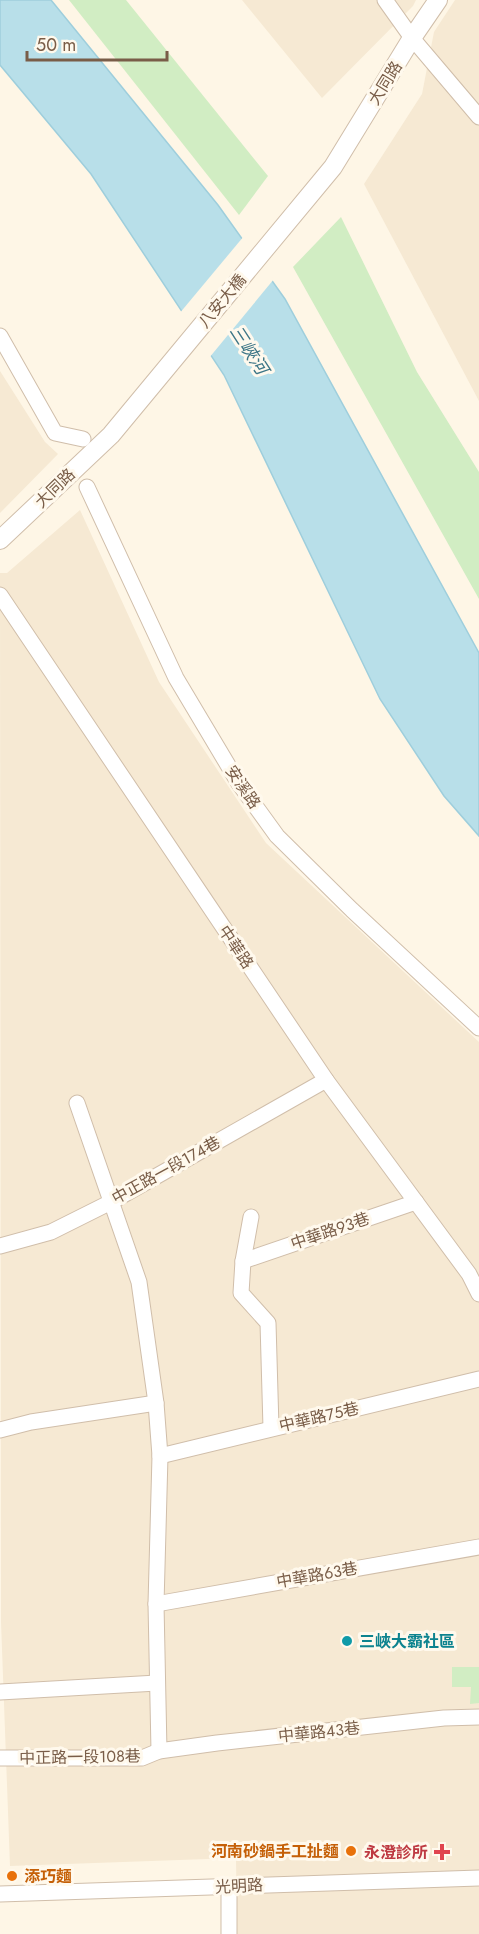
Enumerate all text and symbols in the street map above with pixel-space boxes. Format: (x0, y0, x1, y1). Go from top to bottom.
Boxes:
scale bar (27, 24, 166, 62)
text: 50 m (36, 32, 76, 58)
street label: 大同路 (363, 57, 407, 109)
street label: 八安大橋 (193, 269, 251, 333)
water label: 三峽河 (223, 320, 276, 382)
street label: 大同路 (30, 463, 80, 513)
street label: 安溪路 (220, 761, 266, 813)
street label: 中華路 (213, 921, 259, 973)
street label: 中正路一段174巷 (108, 1131, 224, 1209)
street label: 中華路93巷 (288, 1207, 372, 1255)
street label: 中華路75巷 (277, 1397, 361, 1437)
street label: 中華路63巷 (275, 1557, 359, 1593)
place label: 三峽大霸社區 (359, 1630, 455, 1653)
marker: 三峽大霸社區 (340, 1634, 354, 1648)
street label: 中華路43巷 (277, 1716, 361, 1748)
street label: 中正路一段108巷 (19, 1744, 141, 1770)
place label: 河南砂鍋手工扯麵 (211, 1840, 339, 1863)
place label: 永澄診所 (364, 1841, 428, 1864)
marker: 永澄診所 (433, 1843, 451, 1861)
marker: 河南砂鍋手工扯麵 (344, 1844, 358, 1858)
place label: 添巧麵 (24, 1865, 72, 1888)
marker: 添巧麵 (5, 1869, 19, 1883)
street label: 光明路 (214, 1873, 264, 1899)

